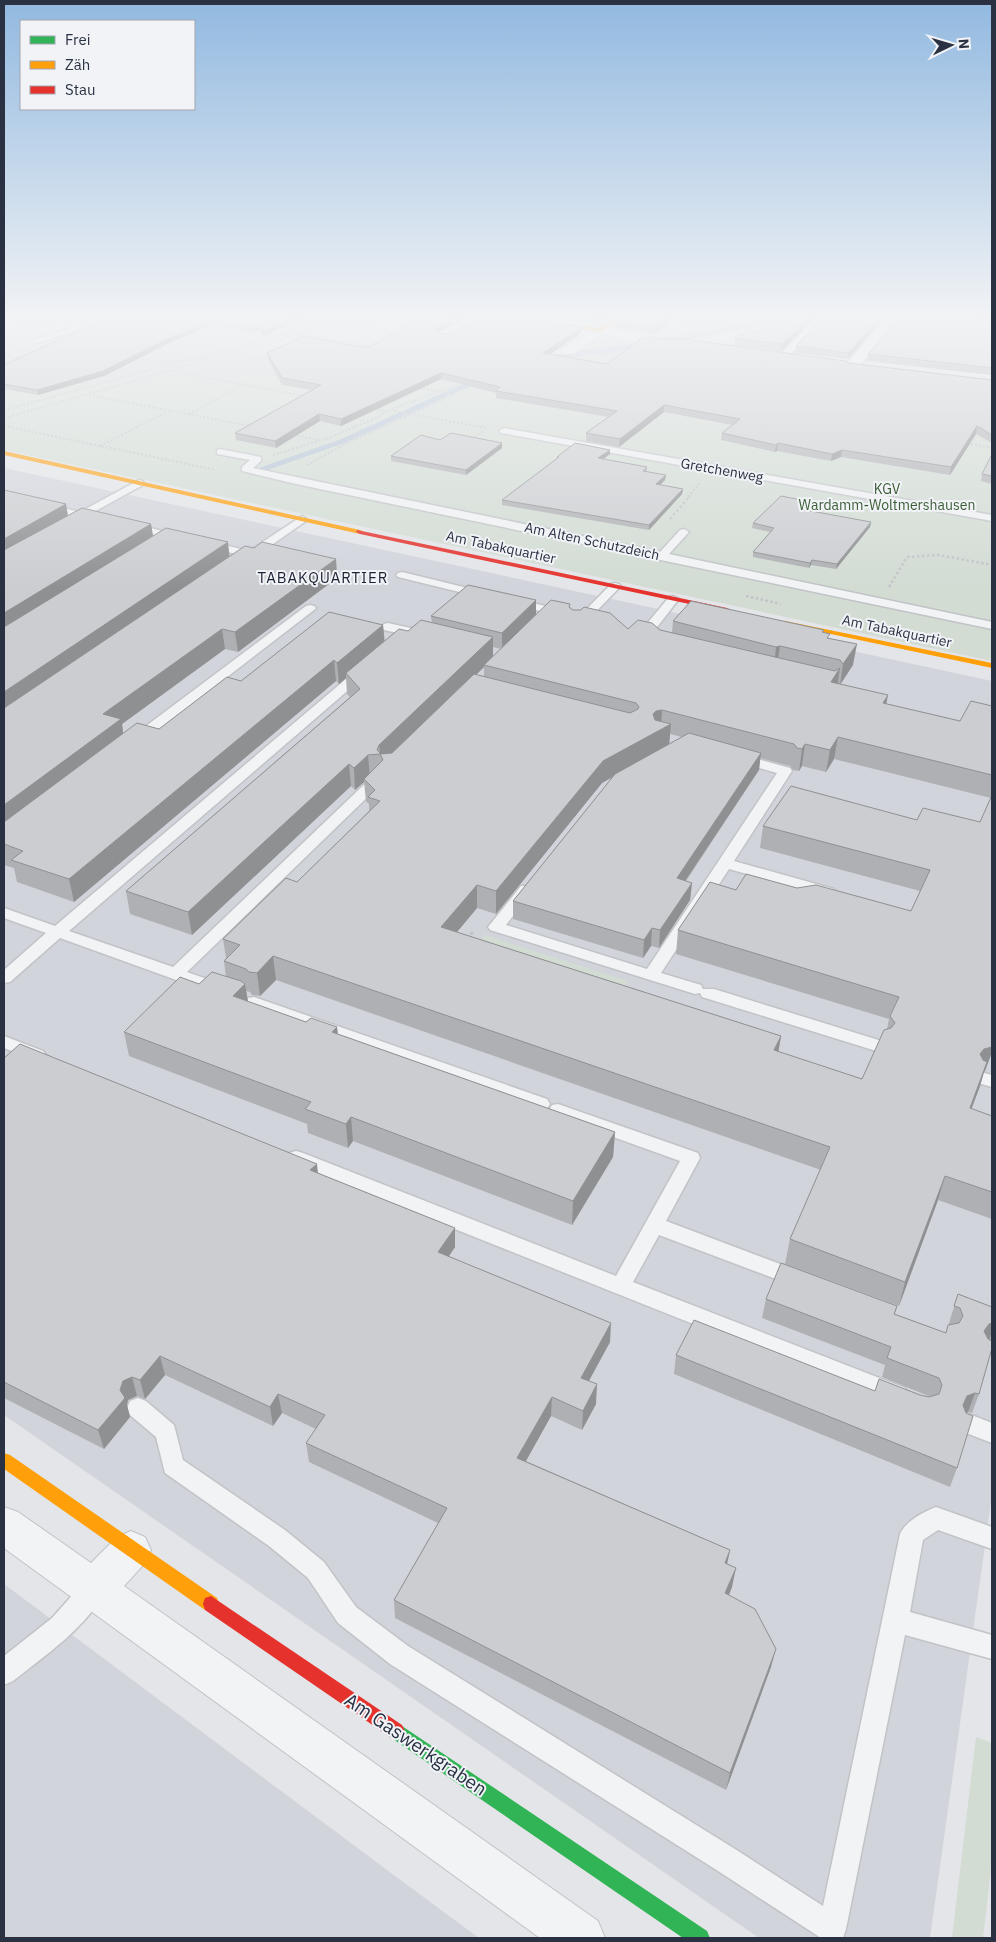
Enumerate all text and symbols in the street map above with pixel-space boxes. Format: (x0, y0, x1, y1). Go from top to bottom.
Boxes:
legend (20, 20, 195, 110)
north arrow (926, 20, 976, 70)
text: Frei (65, 30, 91, 49)
text: N (955, 38, 973, 50)
text: Zäh (65, 55, 90, 74)
text: Stau (65, 80, 96, 99)
street label: Gretchenweg (679, 454, 765, 486)
park label: KGV Wardamm-Woltmershausen (799, 480, 975, 514)
street label: Am Alten Schutzdeich (523, 518, 661, 564)
street label: Am Tabakquartier (444, 527, 558, 567)
district label: TABAKQUARTIER (258, 568, 388, 587)
street label: Am Tabakquartier (840, 611, 954, 651)
street label: Am Gaswerkgraben (340, 1687, 492, 1801)

